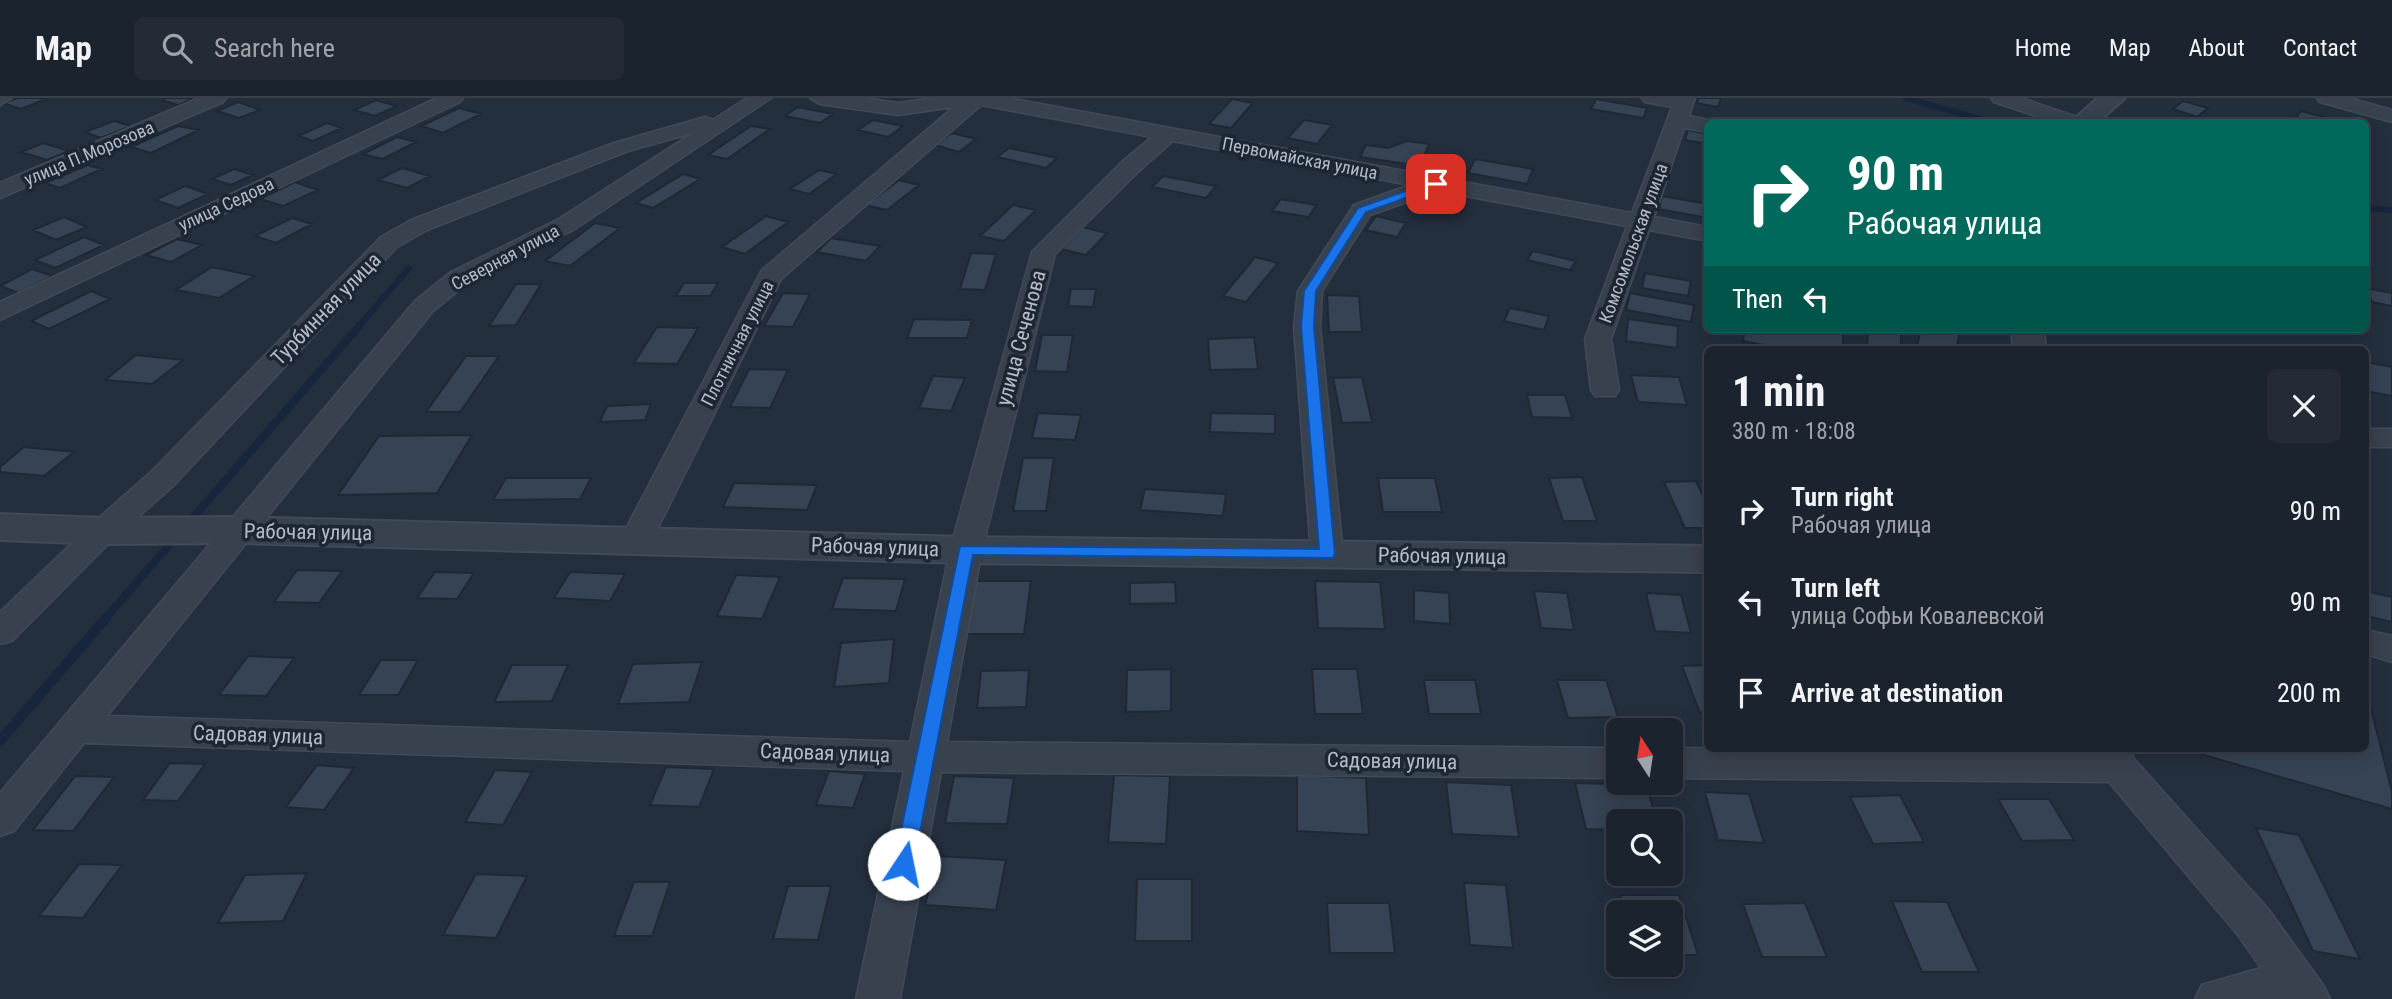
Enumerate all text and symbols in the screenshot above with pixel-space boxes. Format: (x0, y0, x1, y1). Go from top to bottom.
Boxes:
search box (134, 17, 624, 80)
text: Map (35, 29, 92, 68)
icon: search (158, 29, 196, 67)
text: Search here (214, 33, 335, 63)
text: Home (2015, 34, 2071, 62)
text: Map (2109, 34, 2151, 62)
text: About (2189, 34, 2245, 62)
text: Contact (2283, 34, 2357, 62)
street label: улица П.Морозова (21, 116, 157, 190)
street label: Первомайская улица (1220, 133, 1380, 183)
text: 90 m (1847, 145, 1944, 202)
icon: right (1732, 147, 1823, 238)
pin (1406, 154, 1466, 214)
street label: Комсомольская улица (1594, 160, 1672, 326)
icon: arrive (1417, 165, 1455, 203)
street label: улица Седова (175, 173, 277, 235)
text: Рабочая улица (1847, 204, 2042, 242)
street label: Северная улица (447, 220, 563, 294)
street label: Турбинная улица (266, 248, 386, 370)
street label: улица Сеченова (991, 268, 1051, 408)
street label: Плотничная улица (696, 277, 778, 409)
icon: left (1797, 280, 1835, 318)
text: Then (1732, 284, 1783, 314)
text: 1 min (1732, 367, 1825, 416)
button: close (2267, 369, 2341, 443)
text: 380 m · 18:08 (1732, 418, 1856, 445)
text: Turn right (1791, 482, 1893, 512)
icon: right (1732, 492, 1770, 530)
text: 90 m (2290, 496, 2341, 526)
text: Рабочая улица (1791, 512, 1931, 539)
street label: Рабочая улица (244, 519, 372, 545)
street label: Рабочая улица (811, 533, 939, 561)
street label: Рабочая улица (1378, 543, 1506, 569)
text: Turn left (1791, 573, 1880, 603)
icon: left (1732, 583, 1770, 621)
text: 90 m (2290, 587, 2341, 617)
text: улица Софьи Ковалевской (1791, 603, 2045, 630)
icon: arrive (1732, 674, 1770, 712)
text: Arrive at destination (1791, 678, 2003, 708)
text: 200 m (2277, 678, 2341, 708)
north arrow (1606, 718, 1684, 794)
map controls (1606, 718, 1683, 977)
street label: Садовая улица (193, 721, 323, 749)
street label: Садовая улица (760, 739, 890, 767)
street label: Садовая улица (1327, 748, 1457, 774)
button: search (1606, 809, 1683, 886)
position arrow (867, 827, 941, 901)
button: layers (1606, 900, 1683, 977)

